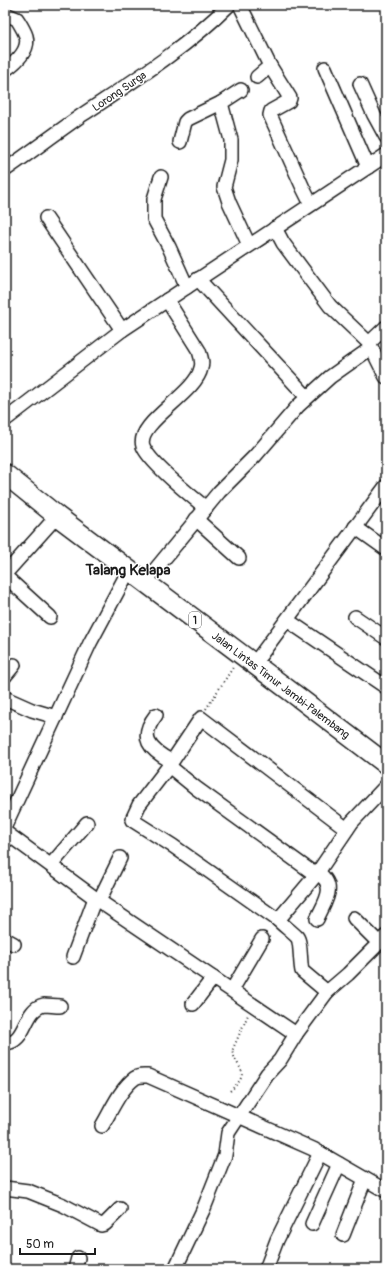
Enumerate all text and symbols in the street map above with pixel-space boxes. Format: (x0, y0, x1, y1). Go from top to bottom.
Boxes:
street label: Lorong Surga (90, 69, 149, 114)
district label: Talang Kelapa (85, 561, 170, 580)
road number: 1 (189, 612, 201, 628)
street label: Jalan Lintas Timur Jambi-Palembang (209, 629, 353, 742)
scale bar (20, 1230, 95, 1256)
text: 50 m (26, 1237, 54, 1252)

